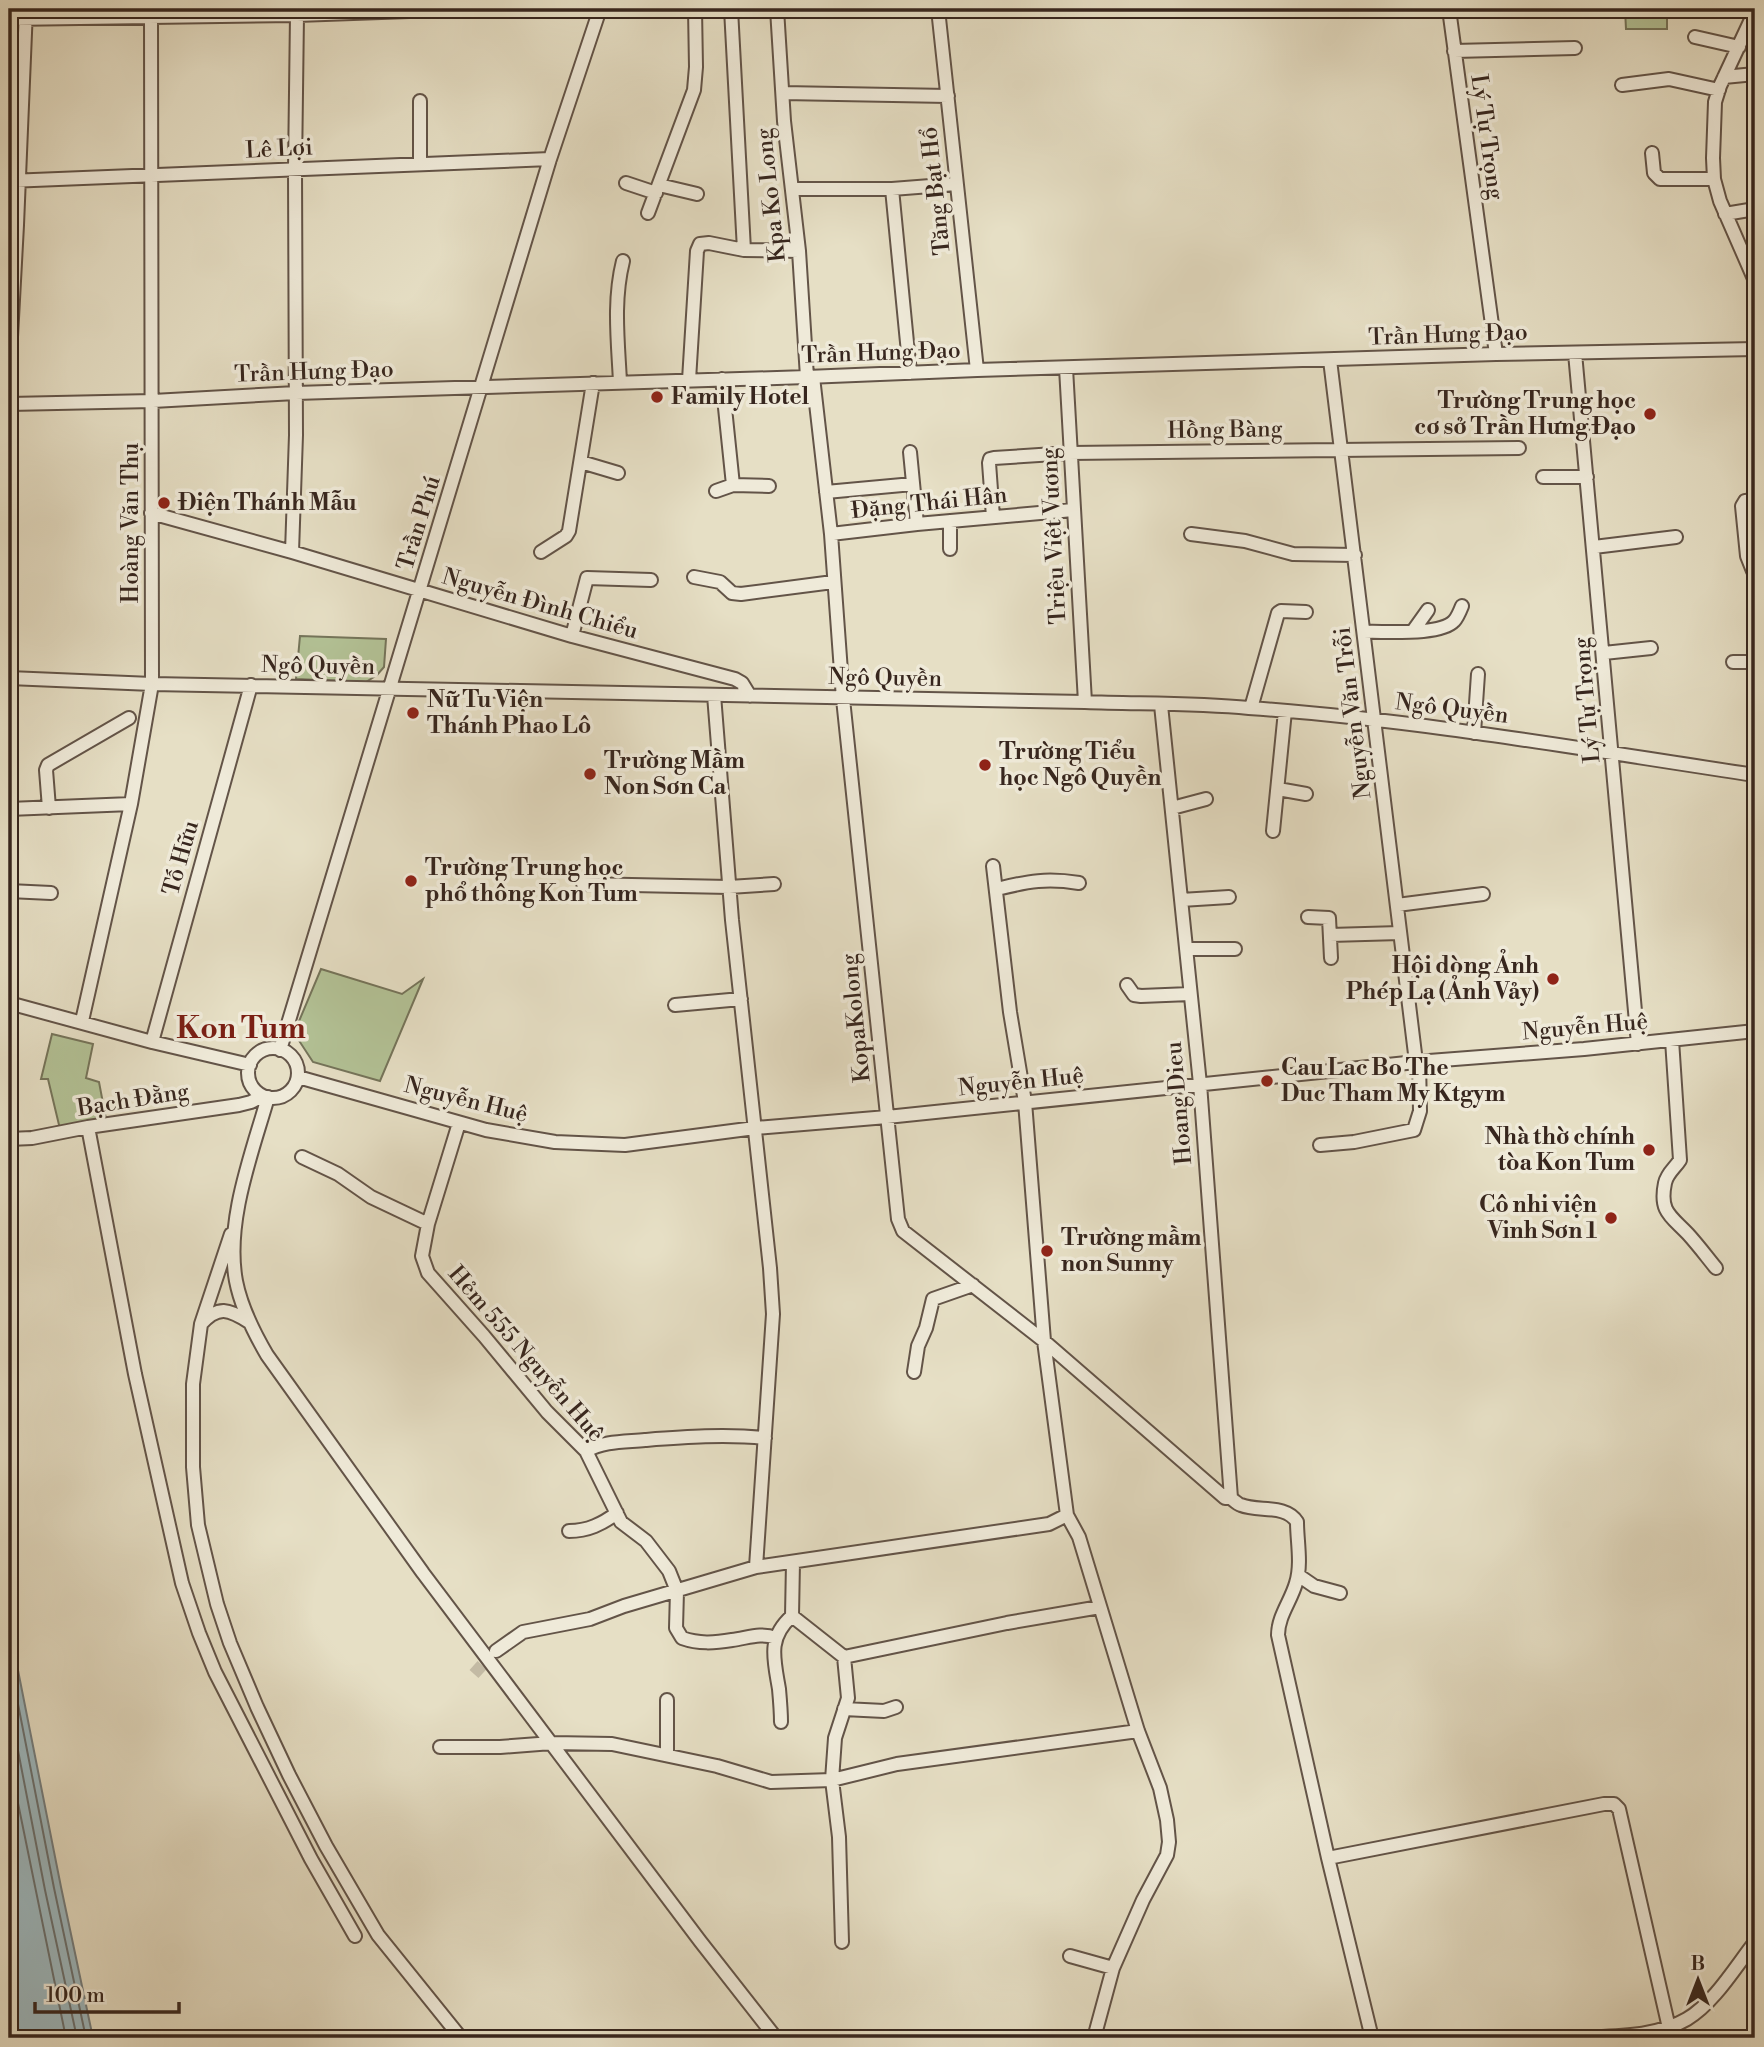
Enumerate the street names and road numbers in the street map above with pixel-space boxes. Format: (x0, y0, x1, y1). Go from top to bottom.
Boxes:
street label: Lý Tự Trọng (1464, 73, 1510, 201)
street label: Tăng Bạt Hổ (915, 125, 957, 257)
street label: Kpa Ko Long (750, 127, 792, 263)
street label: Lê Lợi (245, 133, 313, 165)
street label: Trần Hưng Đạo (1368, 318, 1528, 352)
street label: Trần Hưng Đạo (801, 336, 961, 370)
street label: Trần Hưng Đạo (234, 355, 394, 389)
street label: Hồng Bàng (1167, 415, 1283, 445)
street label: Hoàng Văn Thụ (117, 443, 145, 603)
street label: Triệu Việt Vương (1035, 447, 1073, 625)
street label: Trần Phú (391, 472, 447, 574)
street label: Đặng Thái Hân (849, 481, 1009, 525)
street label: Nguyễn Đình Chiểu (439, 563, 641, 645)
street label: Nguyễn Văn Trỗi (1329, 625, 1377, 801)
street label: Lý Tự Trọng (1568, 636, 1606, 764)
street label: Ngô Quyền (261, 651, 375, 681)
street label: Ngô Quyền (828, 663, 942, 693)
street label: Ngô Quyền (1394, 688, 1511, 730)
street label: Tố Hữu (157, 817, 205, 899)
street label: KopaKolong (835, 952, 877, 1084)
street label: Nguyễn Huệ (1521, 1008, 1649, 1046)
street label: Hoang Dieu (1160, 1040, 1198, 1166)
street label: Nguyễn Huệ (957, 1061, 1085, 1103)
street label: Nguyễn Huệ (401, 1071, 531, 1129)
street label: Bạch Đằng (74, 1077, 191, 1123)
street label: Hẻm 555 Nguyễn Huệ (442, 1260, 610, 1448)

